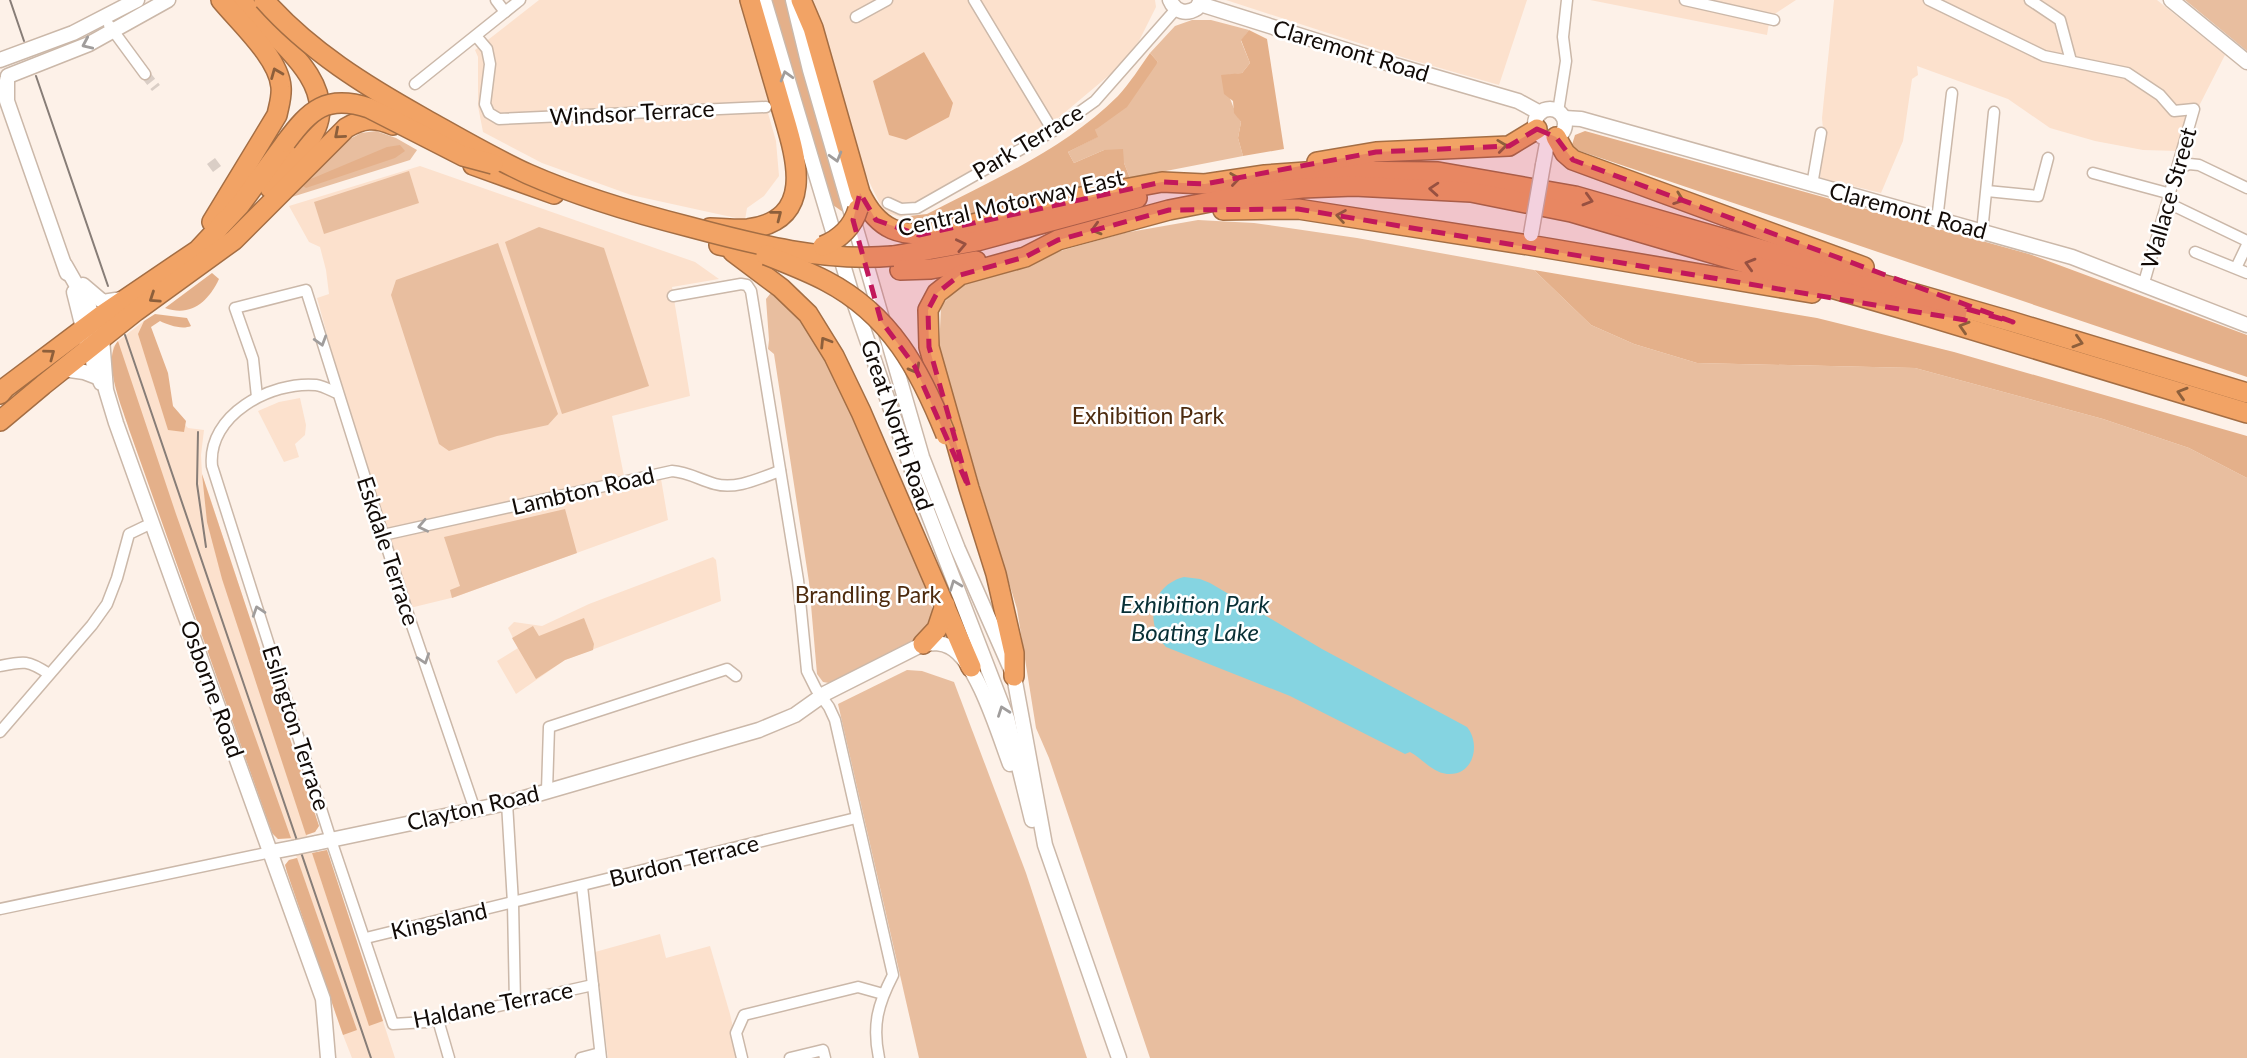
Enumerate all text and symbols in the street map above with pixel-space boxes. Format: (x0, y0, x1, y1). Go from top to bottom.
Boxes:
street label: Claremont Road (1270, 13, 1433, 87)
one-way arrow (82, 36, 94, 50)
one-way arrow (271, 68, 285, 80)
one-way arrow (780, 70, 794, 82)
street label: Windsor Terrace (549, 94, 715, 130)
street label: Park Terrace (967, 97, 1088, 185)
street label: Wallace Street (2135, 123, 2202, 272)
one-way arrow (334, 126, 347, 138)
one-way arrow (1496, 138, 1508, 153)
one-way arrow (827, 151, 842, 163)
street label: Central Motorway East (895, 162, 1127, 242)
one-way arrow (1229, 172, 1241, 187)
street label: Claremont Road (1826, 176, 1990, 245)
one-way arrow (1428, 182, 1439, 197)
one-way arrow (1672, 190, 1684, 204)
one-way arrow (1581, 191, 1593, 206)
one-way arrow (1335, 209, 1347, 224)
one-way arrow (770, 211, 782, 224)
one-way arrow (1090, 221, 1102, 235)
one-way arrow (955, 238, 967, 253)
one-way arrow (1744, 258, 1756, 273)
one-way arrow (149, 290, 162, 302)
one-way arrow (1958, 321, 1970, 336)
one-way arrow (2071, 334, 2084, 348)
one-way arrow (313, 335, 328, 347)
street label: Great North Road (856, 336, 940, 514)
one-way arrow (821, 337, 834, 350)
one-way arrow (43, 349, 55, 362)
one-way arrow (907, 362, 921, 374)
one-way arrow (2176, 387, 2188, 402)
park label: Exhibition Park (1072, 401, 1224, 429)
street label: Lambton Road (509, 460, 657, 520)
street label: Eskdale Terrace (352, 473, 426, 629)
one-way arrow (417, 518, 429, 533)
one-way arrow (950, 579, 964, 591)
park label: Brandling Park (795, 580, 942, 608)
water label: Exhibition Park Boating Lake (1120, 589, 1270, 646)
one-way arrow (252, 605, 267, 617)
street label: Osborne Road (175, 616, 251, 761)
street label: Eslington Terrace (257, 642, 337, 814)
one-way arrow (416, 652, 430, 664)
one-way arrow (998, 705, 1012, 717)
street label: Clayton Road (404, 778, 542, 836)
street label: Burdon Terrace (606, 828, 761, 892)
street label: Kingsland (388, 895, 490, 945)
street label: Haldane Terrace (410, 975, 575, 1033)

